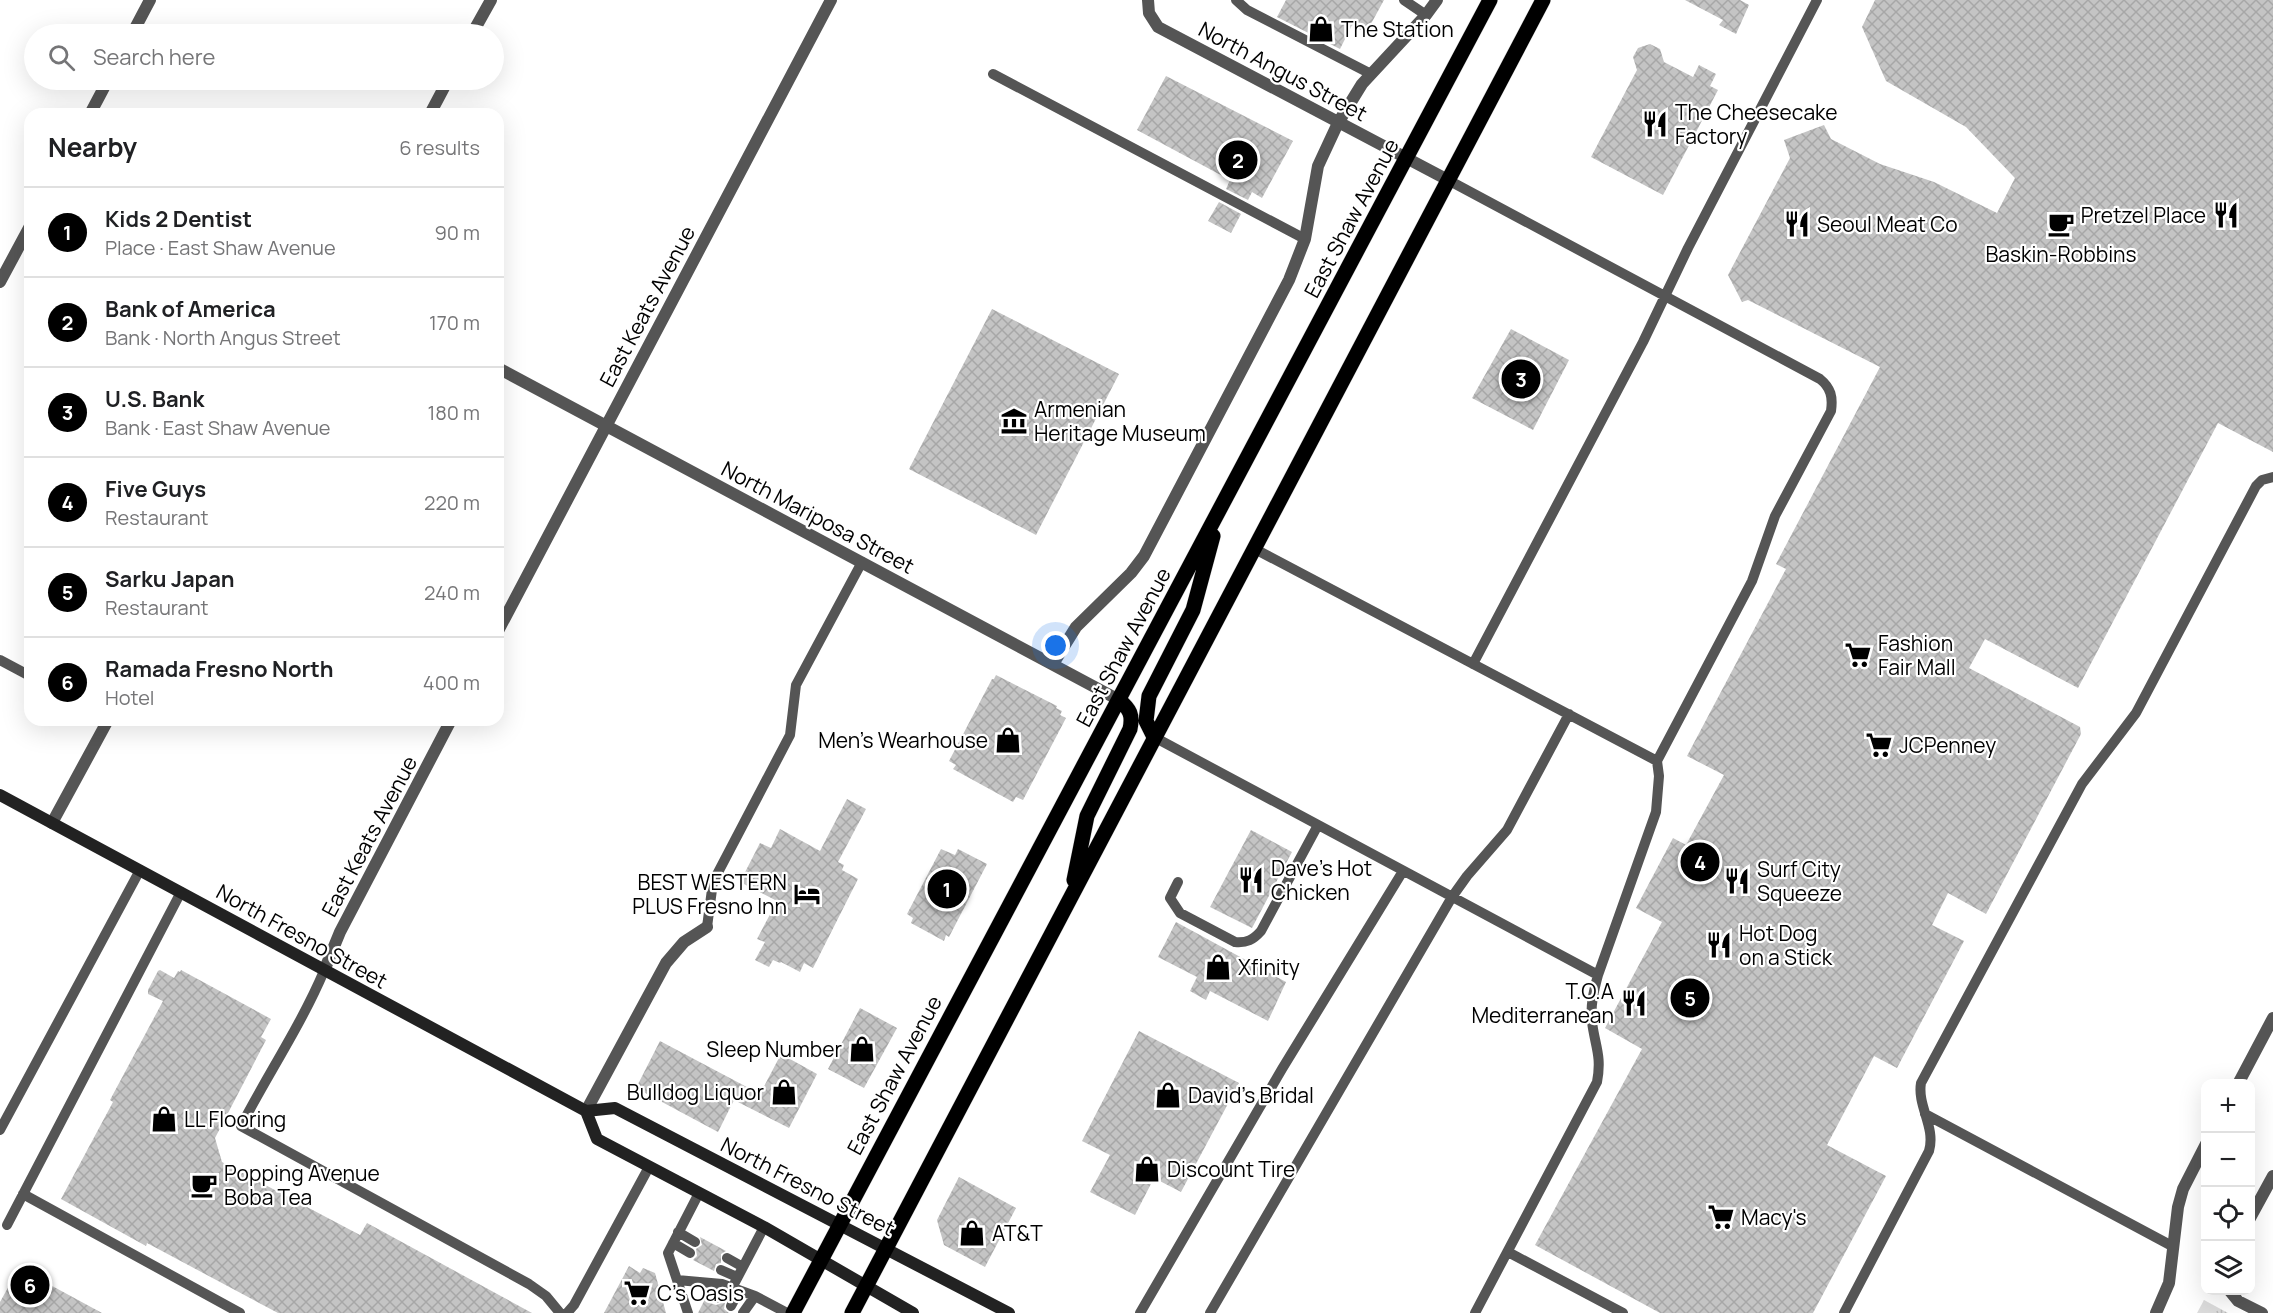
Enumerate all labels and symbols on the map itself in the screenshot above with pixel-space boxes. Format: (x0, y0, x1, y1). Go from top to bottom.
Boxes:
shop icon: The Station (1306, 14, 1336, 44)
street label: North Angus Street (1194, 15, 1372, 127)
place label: The Station (1341, 15, 1454, 43)
place label: The Cheesecake Factory (1675, 98, 1838, 150)
restaurant icon: The Cheesecake Factory (1640, 109, 1670, 139)
street label: East Shaw Avenue (1297, 134, 1405, 302)
pin: 2 (1218, 138, 1258, 182)
restaurant icon: Pretzel Place (2211, 200, 2241, 230)
place label: Pretzel Place (2081, 201, 2206, 229)
restaurant icon: Seoul Meat Co (1782, 209, 1812, 239)
cafe icon: Baskin-Robbins (2046, 209, 2076, 239)
place label: Seoul Meat Co (1817, 210, 1958, 238)
street label: East Keats Avenue (593, 221, 701, 391)
place label: Baskin-Robbins (1985, 240, 2137, 268)
pin: 3 (1502, 356, 1540, 401)
place label: Armenian Heritage Museum (1034, 395, 1206, 447)
museum icon: Armenian Heritage Museum (999, 406, 1029, 436)
street label: North Mariposa Street (717, 454, 919, 580)
street label: East Shaw Avenue (1069, 563, 1177, 731)
place label: Fashion Fair Mall (1878, 629, 1956, 681)
your location (1041, 631, 1070, 660)
supermarket icon: Fashion Fair Mall (1843, 640, 1873, 670)
shop icon: Men's Wearhouse (993, 725, 1023, 755)
place label: Men's Wearhouse (818, 726, 988, 754)
supermarket icon: JCPenney (1864, 730, 1894, 760)
place label: JCPenney (1899, 731, 1996, 759)
street label: East Keats Avenue (315, 751, 423, 921)
pin: 4 (1680, 840, 1720, 884)
place label: Dave's Hot Chicken (1271, 854, 1372, 906)
place label: Surf City Squeeze (1757, 855, 1842, 907)
restaurant icon: Dave's Hot Chicken (1236, 865, 1266, 895)
pin: 1 (928, 866, 966, 912)
restaurant icon: Surf City Squeeze (1722, 866, 1752, 896)
place label: BEST WESTERN PLUS Fresno Inn (632, 868, 787, 920)
street label: North Fresno Street (212, 877, 392, 995)
hotel icon: BEST WESTERN PLUS Fresno Inn (792, 879, 822, 909)
place label: Hot Dog on a Stick (1739, 919, 1833, 971)
restaurant icon: Hot Dog on a Stick (1704, 930, 1734, 960)
shop icon: Xfinity (1203, 952, 1233, 982)
place label: Xfinity (1238, 953, 1300, 981)
pin: 5 (1670, 976, 1710, 1020)
place label: T.O.A Mediterranean (1471, 977, 1614, 1029)
restaurant icon: T.O.A Mediterranean (1619, 988, 1649, 1018)
street label: East Shaw Avenue (840, 991, 948, 1159)
shop icon: Sleep Number (847, 1034, 877, 1064)
place label: Sleep Number (706, 1035, 842, 1063)
shop icon: Bulldog Liquor (769, 1077, 799, 1107)
place label: Bulldog Liquor (627, 1078, 764, 1106)
shop icon: David's Bridal (1153, 1080, 1183, 1110)
place label: David's Bridal (1188, 1081, 1314, 1109)
shop icon: LL Flooring (149, 1104, 179, 1134)
place label: LL Flooring (184, 1105, 286, 1133)
street label: North Fresno Street (716, 1130, 900, 1242)
shop icon: Discount Tire (1132, 1154, 1162, 1184)
place label: Discount Tire (1167, 1155, 1295, 1183)
place label: Popping Avenue Boba Tea (224, 1159, 380, 1211)
cafe icon: Popping Avenue Boba Tea (189, 1170, 219, 1200)
supermarket icon: Macy's (1706, 1202, 1736, 1232)
place label: Macy's (1741, 1203, 1806, 1231)
shop icon: AT&T (957, 1218, 987, 1248)
place label: AT&T (992, 1219, 1043, 1247)
pin: 6 (10, 1262, 50, 1308)
supermarket icon: C's Oasis (622, 1278, 652, 1308)
place label: C's Oasis (657, 1279, 744, 1307)

